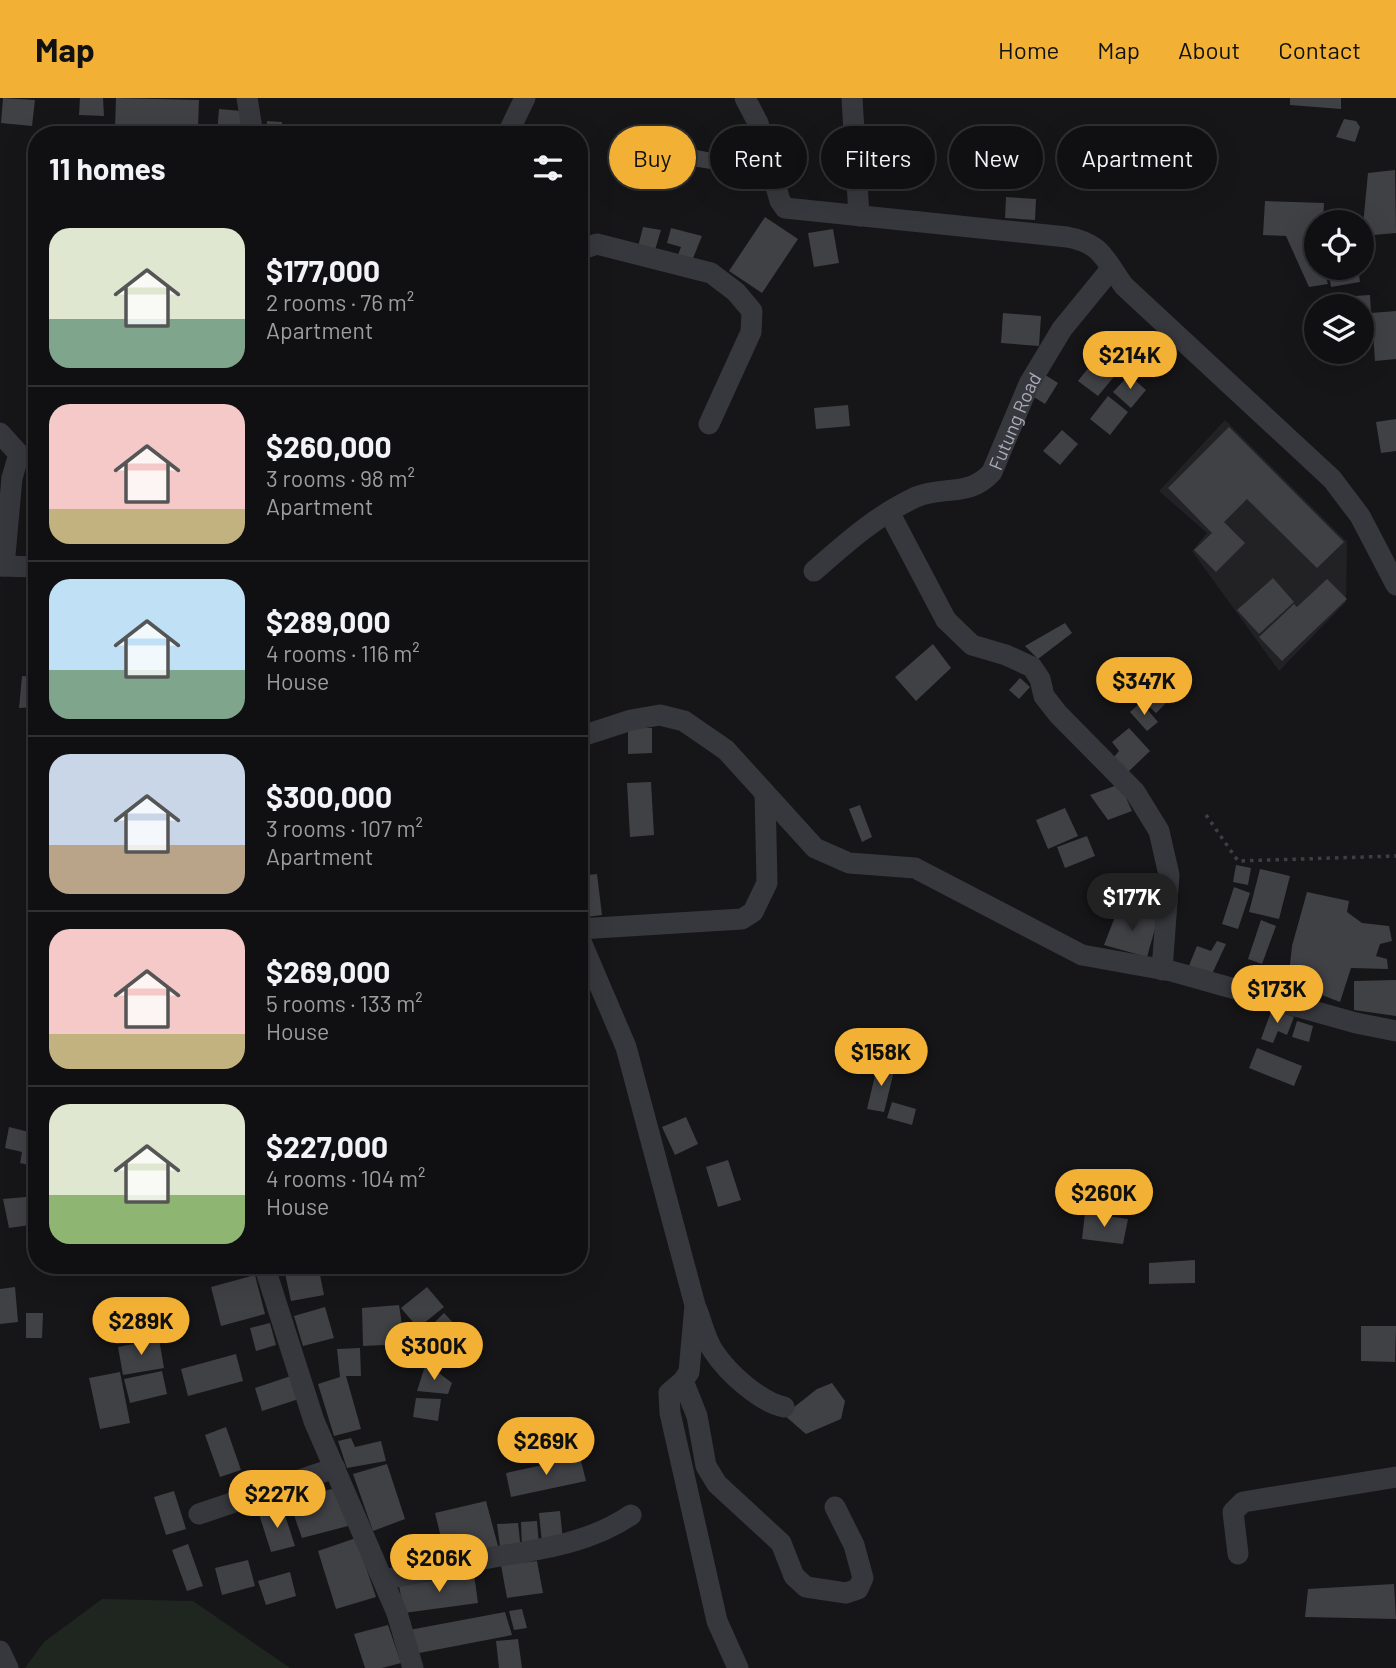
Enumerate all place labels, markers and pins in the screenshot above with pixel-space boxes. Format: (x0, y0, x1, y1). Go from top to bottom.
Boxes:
pin: $214K (1081, 331, 1179, 391)
pin: $347K (1095, 658, 1193, 717)
pin: $177K (1083, 874, 1181, 933)
pin: $173K (1228, 965, 1326, 1025)
pin: $158K (832, 1028, 930, 1088)
pin: $260K (1055, 1170, 1153, 1229)
pin: $289K (92, 1298, 190, 1357)
pin: $300K (385, 1322, 483, 1382)
pin: $269K (497, 1418, 595, 1477)
pin: $227K (228, 1470, 326, 1530)
pin: $206K (390, 1534, 488, 1594)

